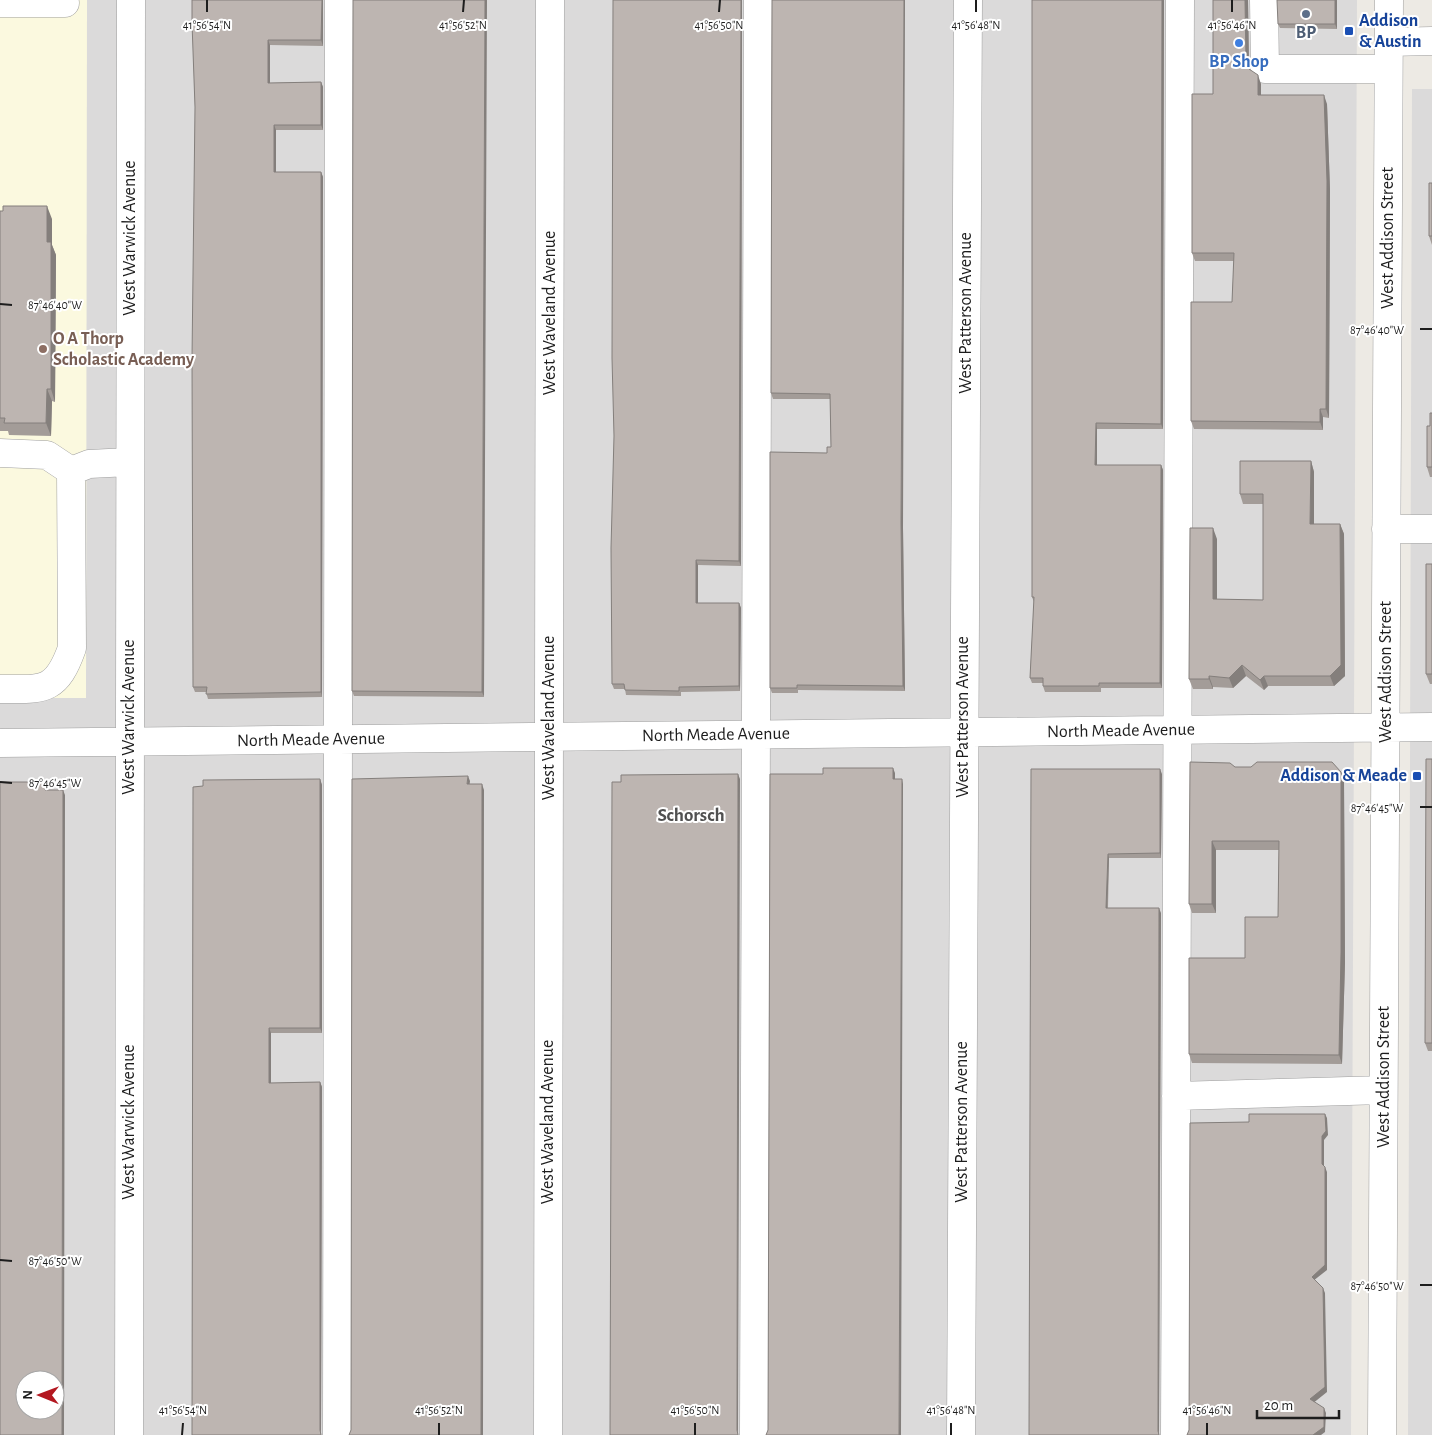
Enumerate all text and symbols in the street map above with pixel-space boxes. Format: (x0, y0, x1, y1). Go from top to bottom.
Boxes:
marker: BP (1300, 8, 1312, 20)
place label: Addison & Austin (1359, 12, 1422, 51)
text: 41°56'54"N (183, 19, 231, 31)
text: 41°56'52"N (439, 19, 487, 31)
text: 41°56'50"N (695, 19, 743, 31)
text: 41°56'48"N (951, 19, 1001, 31)
text: 41°56'46"N (1207, 19, 1257, 31)
place label: BP (1296, 24, 1316, 42)
marker: Addison & Austin (1343, 25, 1355, 37)
marker: BP Shop (1233, 37, 1245, 49)
place label: BP Shop (1209, 53, 1269, 71)
street label: West Warwick Avenue (121, 160, 139, 316)
street label: West Addison Street (1379, 167, 1397, 309)
street label: West Waveland Avenue (541, 231, 559, 395)
street label: West Patterson Avenue (957, 232, 975, 394)
text: 87°46'40"W (28, 299, 82, 311)
text: 87°46'40"W (1350, 324, 1404, 336)
place label: O A Thorp Scholastic Academy (53, 330, 195, 369)
marker: O A Thorp Scholastic Academy (37, 343, 49, 355)
street label: West Addison Street (1377, 601, 1395, 743)
street label: West Waveland Avenue (540, 636, 558, 800)
street label: West Patterson Avenue (954, 636, 972, 798)
street label: West Warwick Avenue (120, 639, 138, 795)
street label: North Meade Avenue (1047, 721, 1195, 741)
street label: North Meade Avenue (642, 725, 790, 745)
street label: North Meade Avenue (237, 730, 385, 750)
place label: Addison & Meade (1280, 767, 1407, 785)
marker: Addison & Meade (1411, 770, 1423, 782)
text: 87°46'45"W (29, 777, 82, 789)
text: 87°46'45"W (1351, 802, 1404, 814)
district label: Schorsch (657, 806, 725, 825)
street label: West Addison Street (1375, 1006, 1393, 1148)
street label: West Waveland Avenue (539, 1040, 557, 1204)
street label: West Patterson Avenue (953, 1041, 971, 1203)
street label: West Warwick Avenue (120, 1044, 138, 1200)
text: 87°46'50"W (28, 1255, 82, 1267)
text: 87°46'50"W (1350, 1280, 1404, 1292)
north arrow (15, 1370, 65, 1420)
scale bar (1257, 1388, 1340, 1420)
text: N (21, 1390, 35, 1400)
text: 20 m (1264, 1398, 1293, 1413)
text: 41°56'54"N (159, 1404, 207, 1416)
text: 41°56'52"N (415, 1404, 463, 1416)
text: 41°56'50"N (671, 1404, 719, 1416)
text: 41°56'48"N (926, 1404, 976, 1416)
text: 41°56'46"N (1182, 1404, 1232, 1416)

